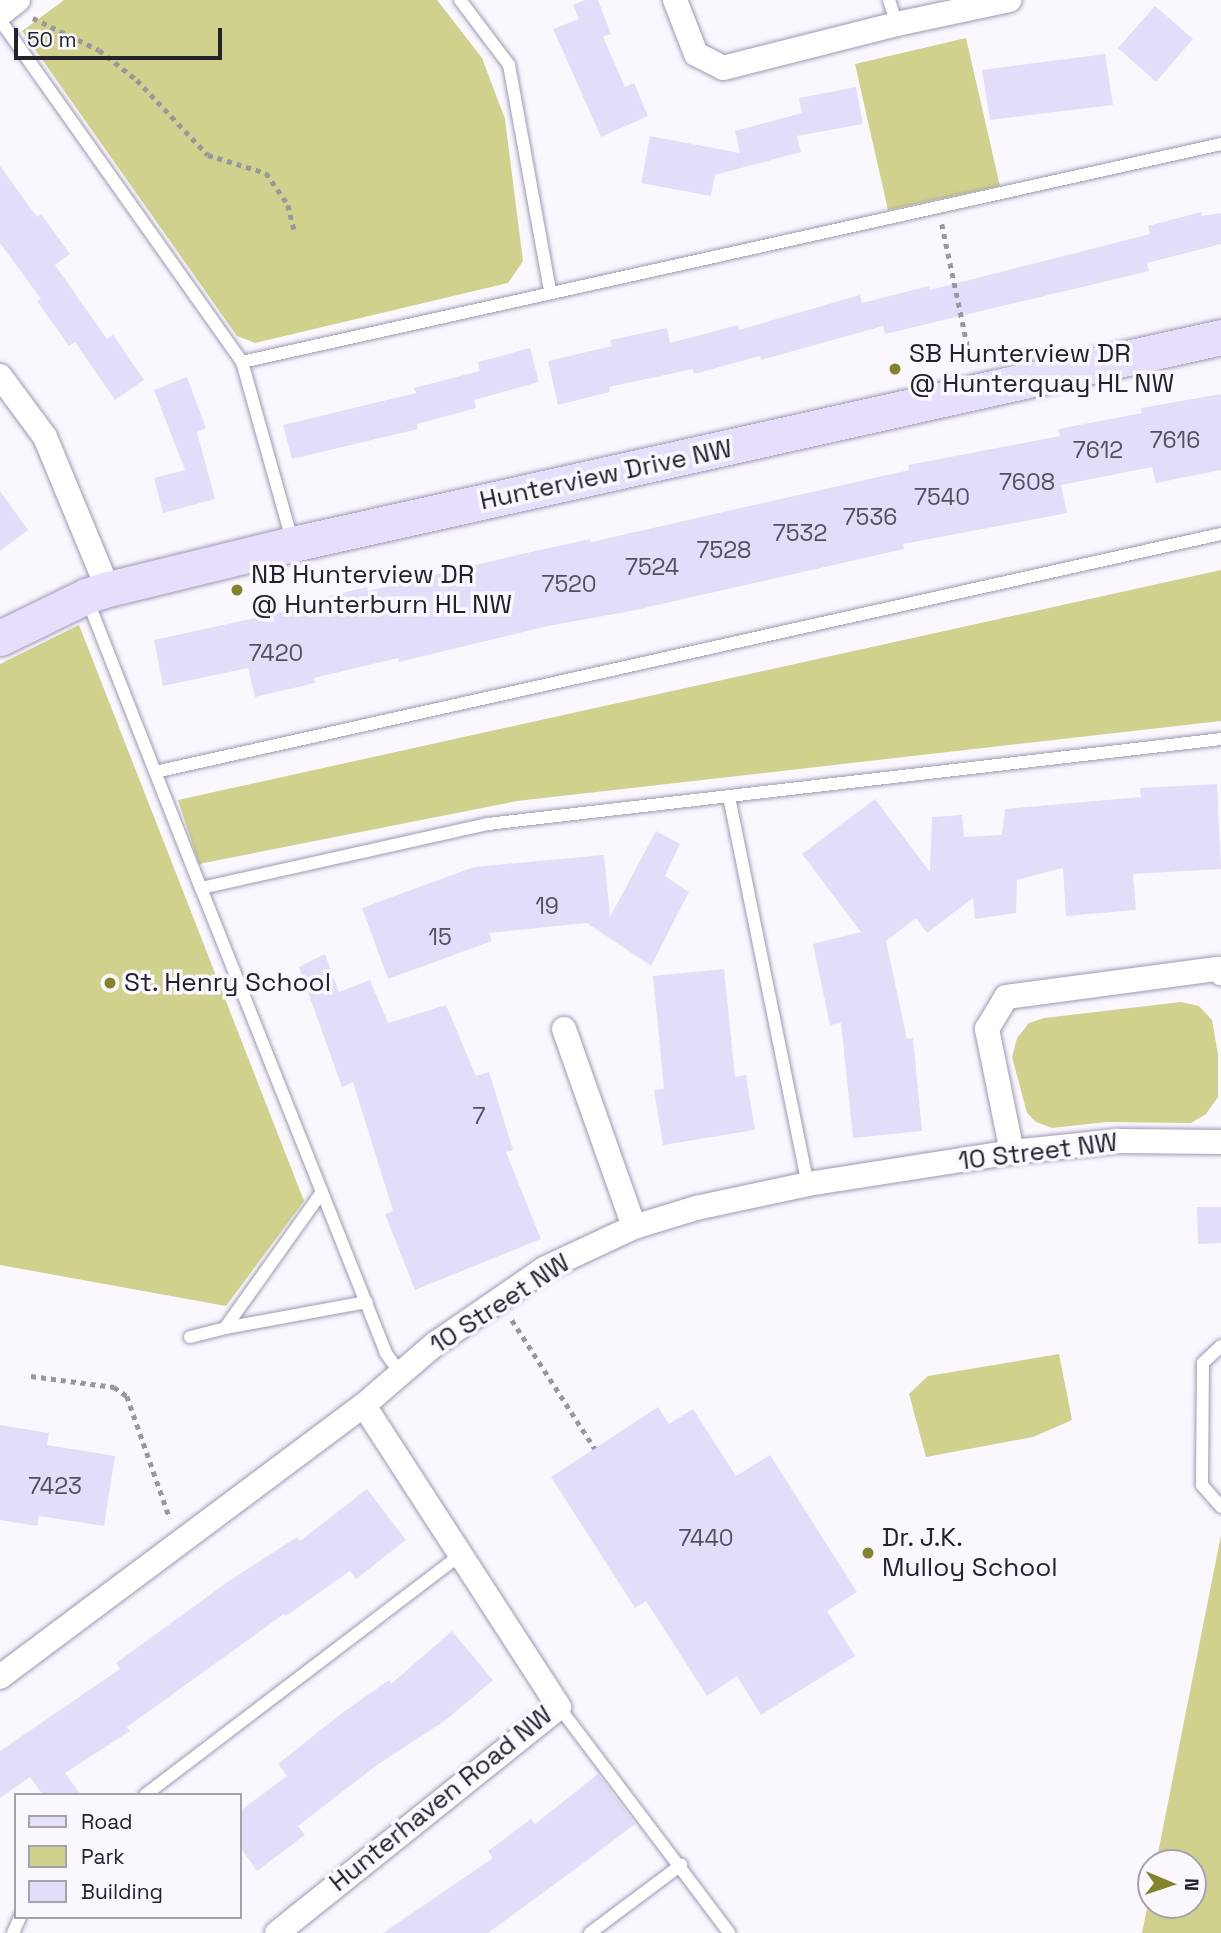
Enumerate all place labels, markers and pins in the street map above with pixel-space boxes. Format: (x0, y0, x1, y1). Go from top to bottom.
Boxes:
place label: SB Hunterview DR @ Hunterquay HL NW (909, 338, 1175, 400)
marker: SB Hunterview DR @ Hunterquay HL NW (887, 361, 903, 377)
place label: NB Hunterview DR @ Hunterburn HL NW (251, 559, 513, 620)
marker: NB Hunterview DR @ Hunterburn HL NW (229, 582, 245, 598)
place label: St. Henry School (124, 967, 332, 999)
marker: St. Henry School (102, 975, 118, 991)
place label: Dr. J.K. Mulloy School (882, 1522, 1058, 1584)
marker: Dr. J.K. Mulloy School (860, 1545, 876, 1561)

